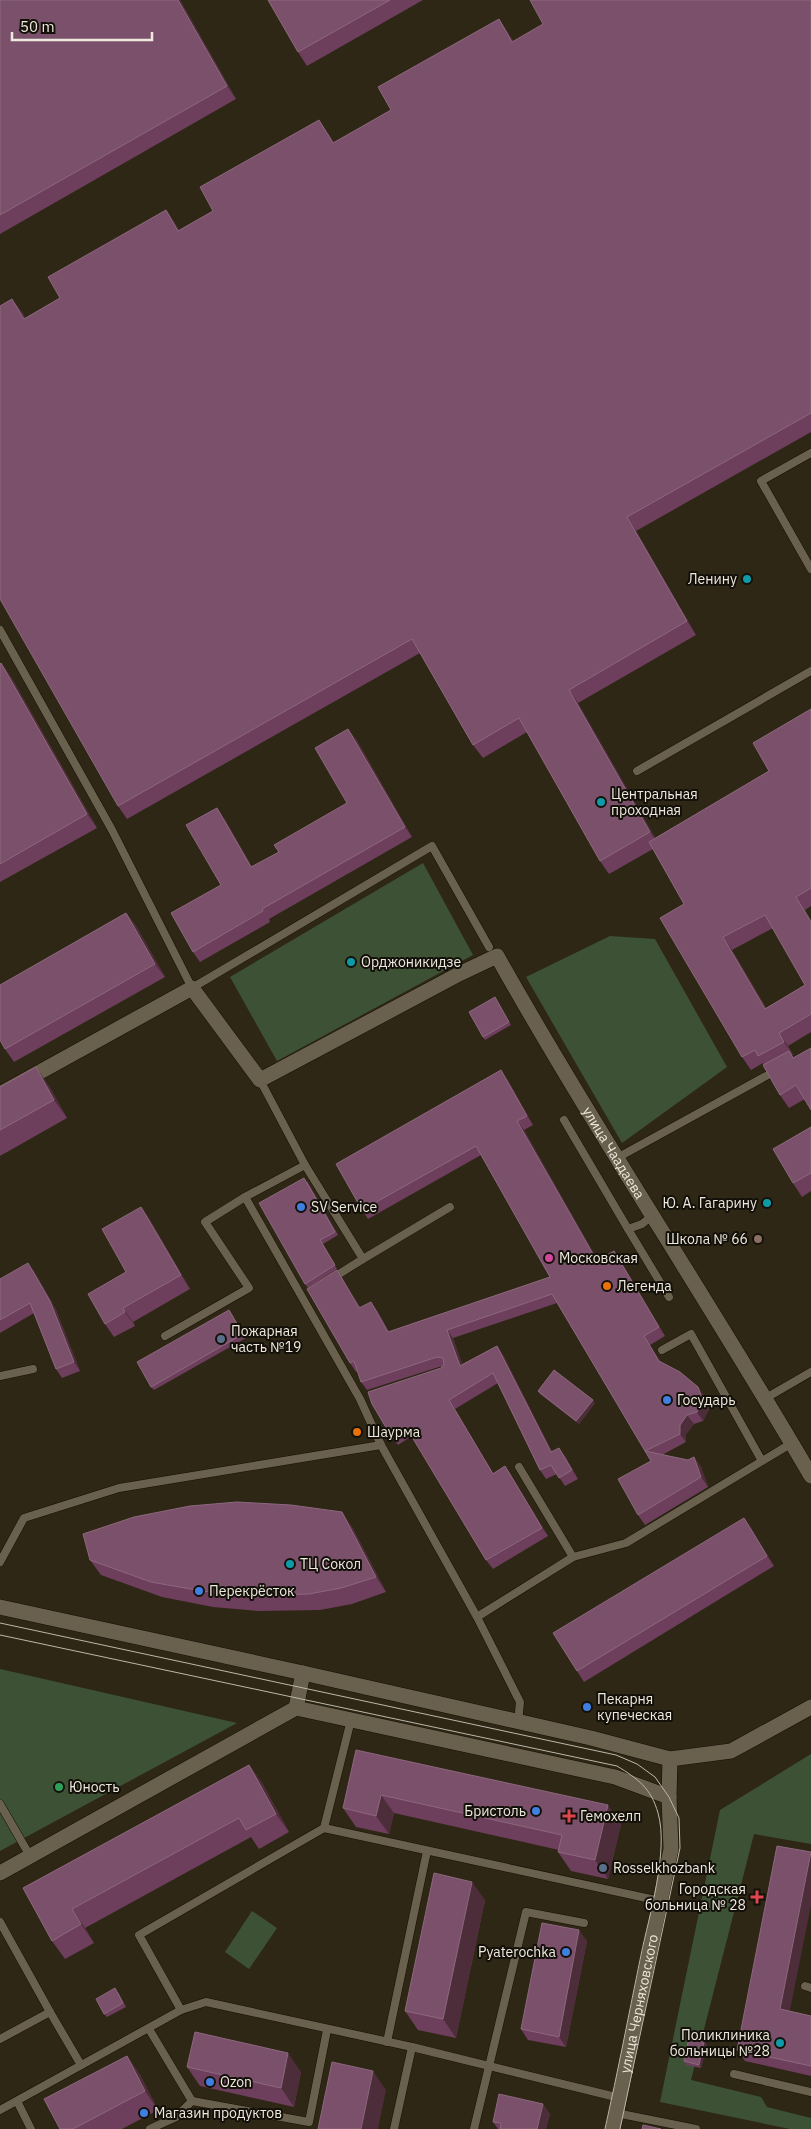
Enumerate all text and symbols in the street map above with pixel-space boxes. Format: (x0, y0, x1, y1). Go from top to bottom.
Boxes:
scale bar (12, 10, 152, 42)
text: 50 m (20, 17, 55, 36)
place label: Ленину (688, 570, 737, 588)
marker: Ленину (741, 573, 753, 585)
place label: Центральная проходная (611, 785, 698, 819)
marker: Центральная проходная (595, 796, 607, 808)
place label: Орджоникидзе (361, 953, 462, 971)
marker: Орджоникидзе (345, 956, 357, 968)
street label: улица Чаадаева (578, 1103, 649, 1203)
place label: Ю. А. Гагарину (662, 1194, 757, 1212)
marker: Ю. А. Гагарину (761, 1197, 773, 1209)
place label: SV Service (311, 1198, 377, 1216)
marker: SV Service (295, 1201, 307, 1213)
place label: Школа № 66 (666, 1230, 748, 1248)
marker: Школа № 66 (752, 1233, 764, 1245)
place label: Московская (559, 1249, 638, 1267)
marker: Московская (543, 1252, 555, 1264)
place label: Легенда (617, 1277, 672, 1295)
marker: Легенда (601, 1280, 613, 1292)
place label: Пожарная часть №19 (231, 1322, 301, 1356)
marker: Пожарная часть №19 (215, 1333, 227, 1345)
place label: Государь (677, 1391, 735, 1409)
marker: Государь (661, 1394, 673, 1406)
place label: Шаурма (367, 1423, 421, 1441)
marker: Шаурма (351, 1426, 363, 1438)
place label: ТЦ Сокол (300, 1555, 361, 1573)
marker: ТЦ Сокол (284, 1558, 296, 1570)
place label: Перекрёсток (209, 1582, 295, 1600)
marker: Перекрёсток (193, 1585, 205, 1597)
place label: Пекарня купеческая (597, 1690, 672, 1724)
marker: Пекарня купеческая (581, 1701, 593, 1713)
place label: Юность (69, 1778, 120, 1796)
marker: Юность (53, 1781, 65, 1793)
place label: Бристоль (464, 1802, 526, 1820)
marker: Бристоль (530, 1805, 542, 1817)
place label: Гемохелп (580, 1807, 641, 1825)
marker: Гемохелп (562, 1809, 576, 1823)
place label: Rosselkhozbank (613, 1859, 716, 1877)
marker: Rosselkhozbank (597, 1862, 609, 1874)
place label: Городская больница № 28 (645, 1880, 746, 1914)
marker: Городская больница № 28 (750, 1890, 764, 1904)
street label: улица Черняховского (616, 1932, 662, 2075)
place label: Pyaterochka (478, 1943, 557, 1961)
marker: Pyaterochka (560, 1946, 572, 1958)
place label: Поликлиника больницы №28 (670, 2026, 771, 2060)
marker: Поликлиника больницы №28 (774, 2037, 786, 2049)
place label: Ozon (220, 2073, 252, 2091)
marker: Ozon (204, 2076, 216, 2088)
place label: Магазин продуктов (154, 2104, 282, 2122)
marker: Магазин продуктов (138, 2107, 150, 2119)

